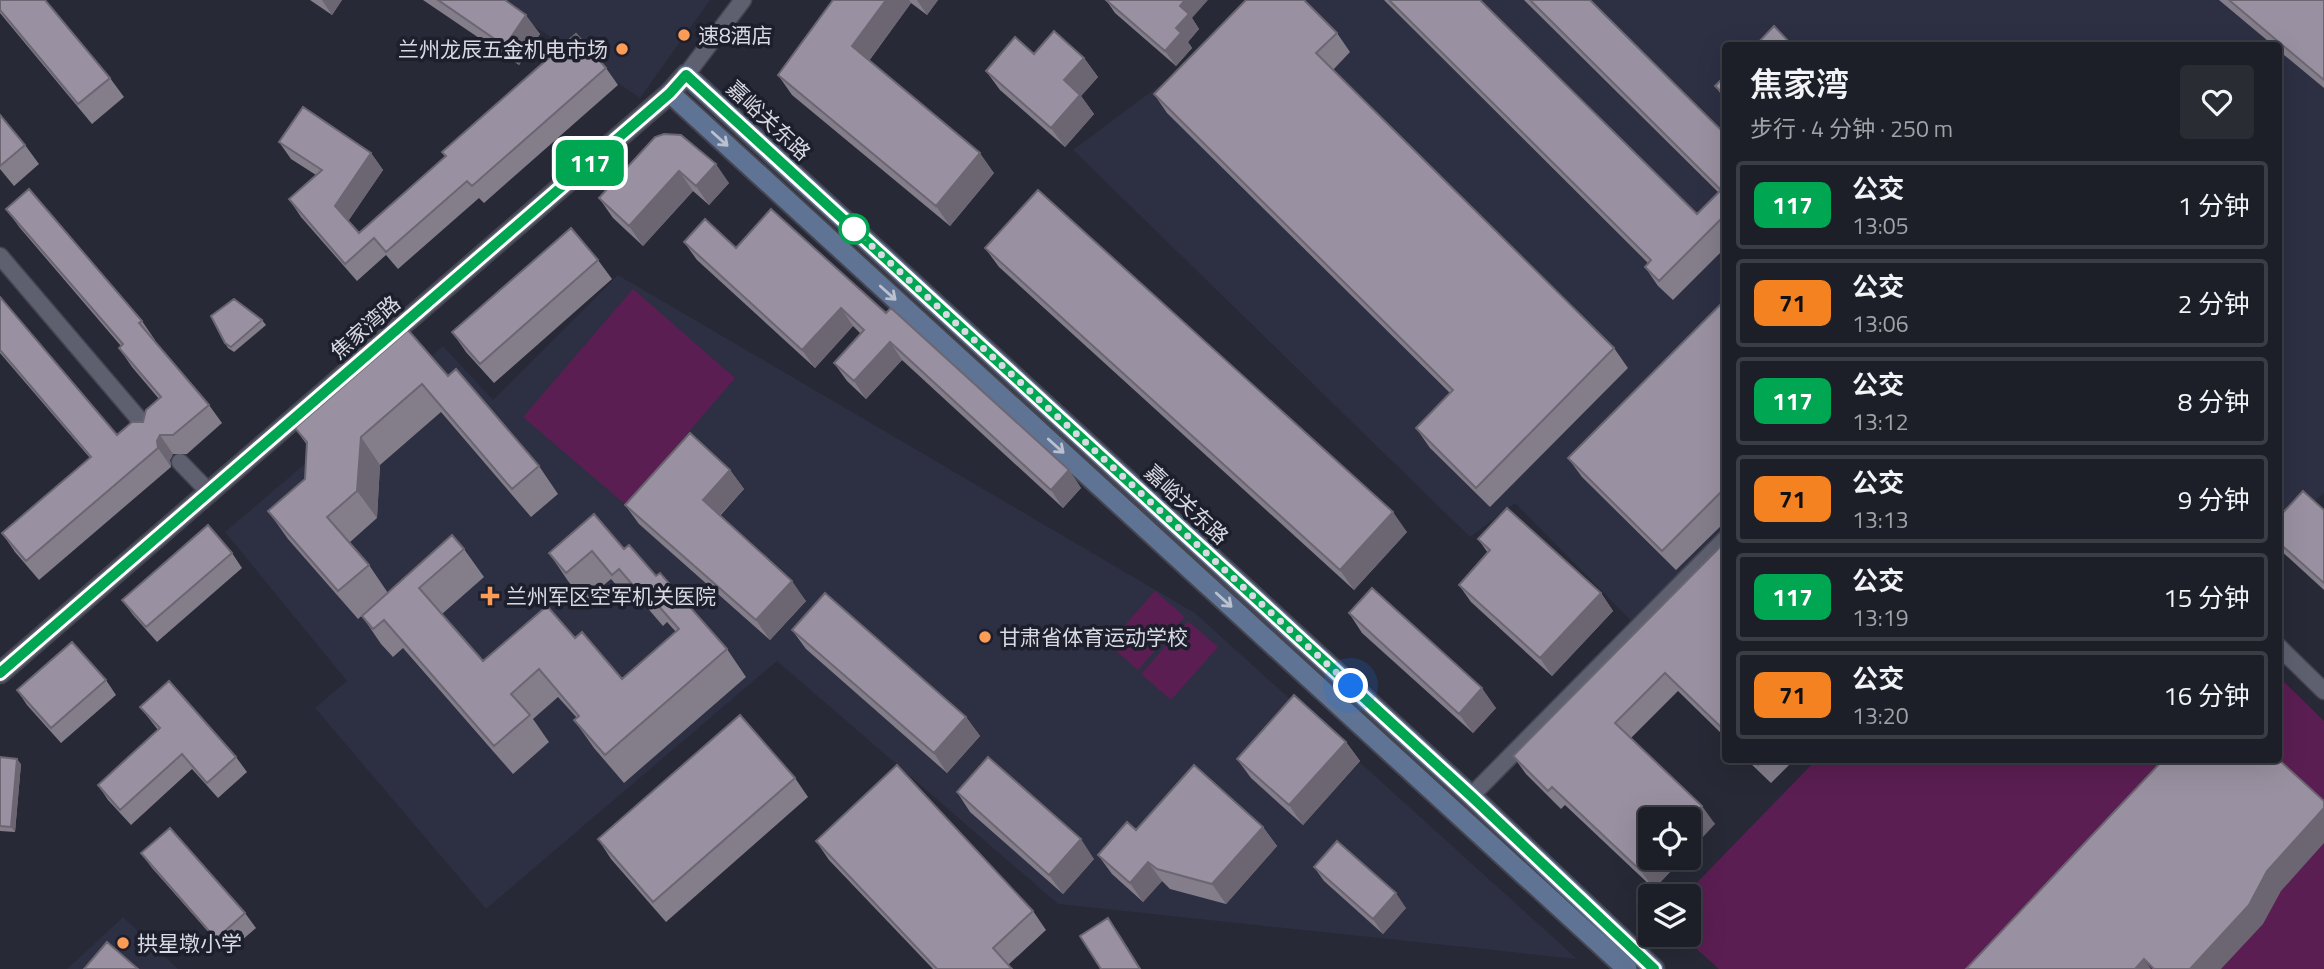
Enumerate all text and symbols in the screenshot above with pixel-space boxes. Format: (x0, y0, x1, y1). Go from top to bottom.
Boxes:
place label: 速8酒店 (698, 19, 773, 51)
marker: 速8酒店 (676, 27, 692, 43)
place label: 兰州龙辰五金机电市场 (398, 33, 608, 65)
marker: 兰州龙辰五金机电市场 (614, 41, 630, 57)
text: 焦家湾 (1750, 59, 1849, 109)
button: heart (2180, 65, 2254, 139)
street label: 嘉峪关东路 (720, 72, 818, 168)
text: 步行 · 4 分钟 · 250 m (1750, 111, 1953, 146)
one-way arrow (711, 131, 728, 148)
line badge: 117 (550, 140, 630, 186)
text: 117 (570, 145, 610, 181)
text: 公交 (1852, 169, 1904, 208)
text: 1 分钟 (2178, 186, 2250, 225)
text: 117 (1772, 187, 1813, 223)
text: 13:05 (1852, 208, 1909, 243)
unlabelled marker (839, 214, 869, 244)
text: 公交 (1852, 267, 1904, 306)
text: 2 分钟 (2178, 284, 2250, 323)
one-way arrow (879, 285, 897, 301)
text: 71 (1779, 285, 1806, 321)
street label: 焦家湾路 (323, 287, 407, 367)
text: 13:06 (1852, 306, 1909, 341)
text: 公交 (1852, 365, 1904, 404)
text: 8 分钟 (2178, 382, 2250, 421)
text: 117 (1772, 383, 1813, 419)
text: 13:12 (1852, 404, 1909, 439)
one-way arrow (1047, 438, 1065, 454)
street label: 嘉峪关东路 (1138, 456, 1236, 552)
text: 公交 (1852, 463, 1904, 502)
text: 9 分钟 (2178, 480, 2250, 519)
text: 71 (1779, 481, 1806, 517)
text: 13:13 (1852, 502, 1909, 537)
text: 公交 (1852, 561, 1904, 600)
text: 15 分钟 (2163, 578, 2250, 617)
text: 117 (1772, 579, 1813, 615)
place label: 兰州军区空军机关医院 (506, 580, 716, 612)
marker: 兰州军区空军机关医院 (480, 586, 500, 606)
one-way arrow (1215, 591, 1232, 608)
text: 13:19 (1852, 600, 1909, 635)
place label: 甘肃省体育运动学校 (999, 621, 1188, 653)
marker: 甘肃省体育运动学校 (977, 629, 993, 645)
text: 公交 (1852, 659, 1904, 698)
your location (1333, 668, 1368, 703)
text: 16 分钟 (2163, 676, 2250, 715)
text: 71 (1779, 677, 1806, 713)
text: 13:20 (1852, 698, 1909, 733)
map controls (1638, 807, 1701, 947)
button: locate (1638, 807, 1701, 870)
button: layers (1638, 884, 1701, 947)
place label: 拱星墩小学 (137, 927, 242, 959)
marker: 拱星墩小学 (115, 935, 131, 951)

